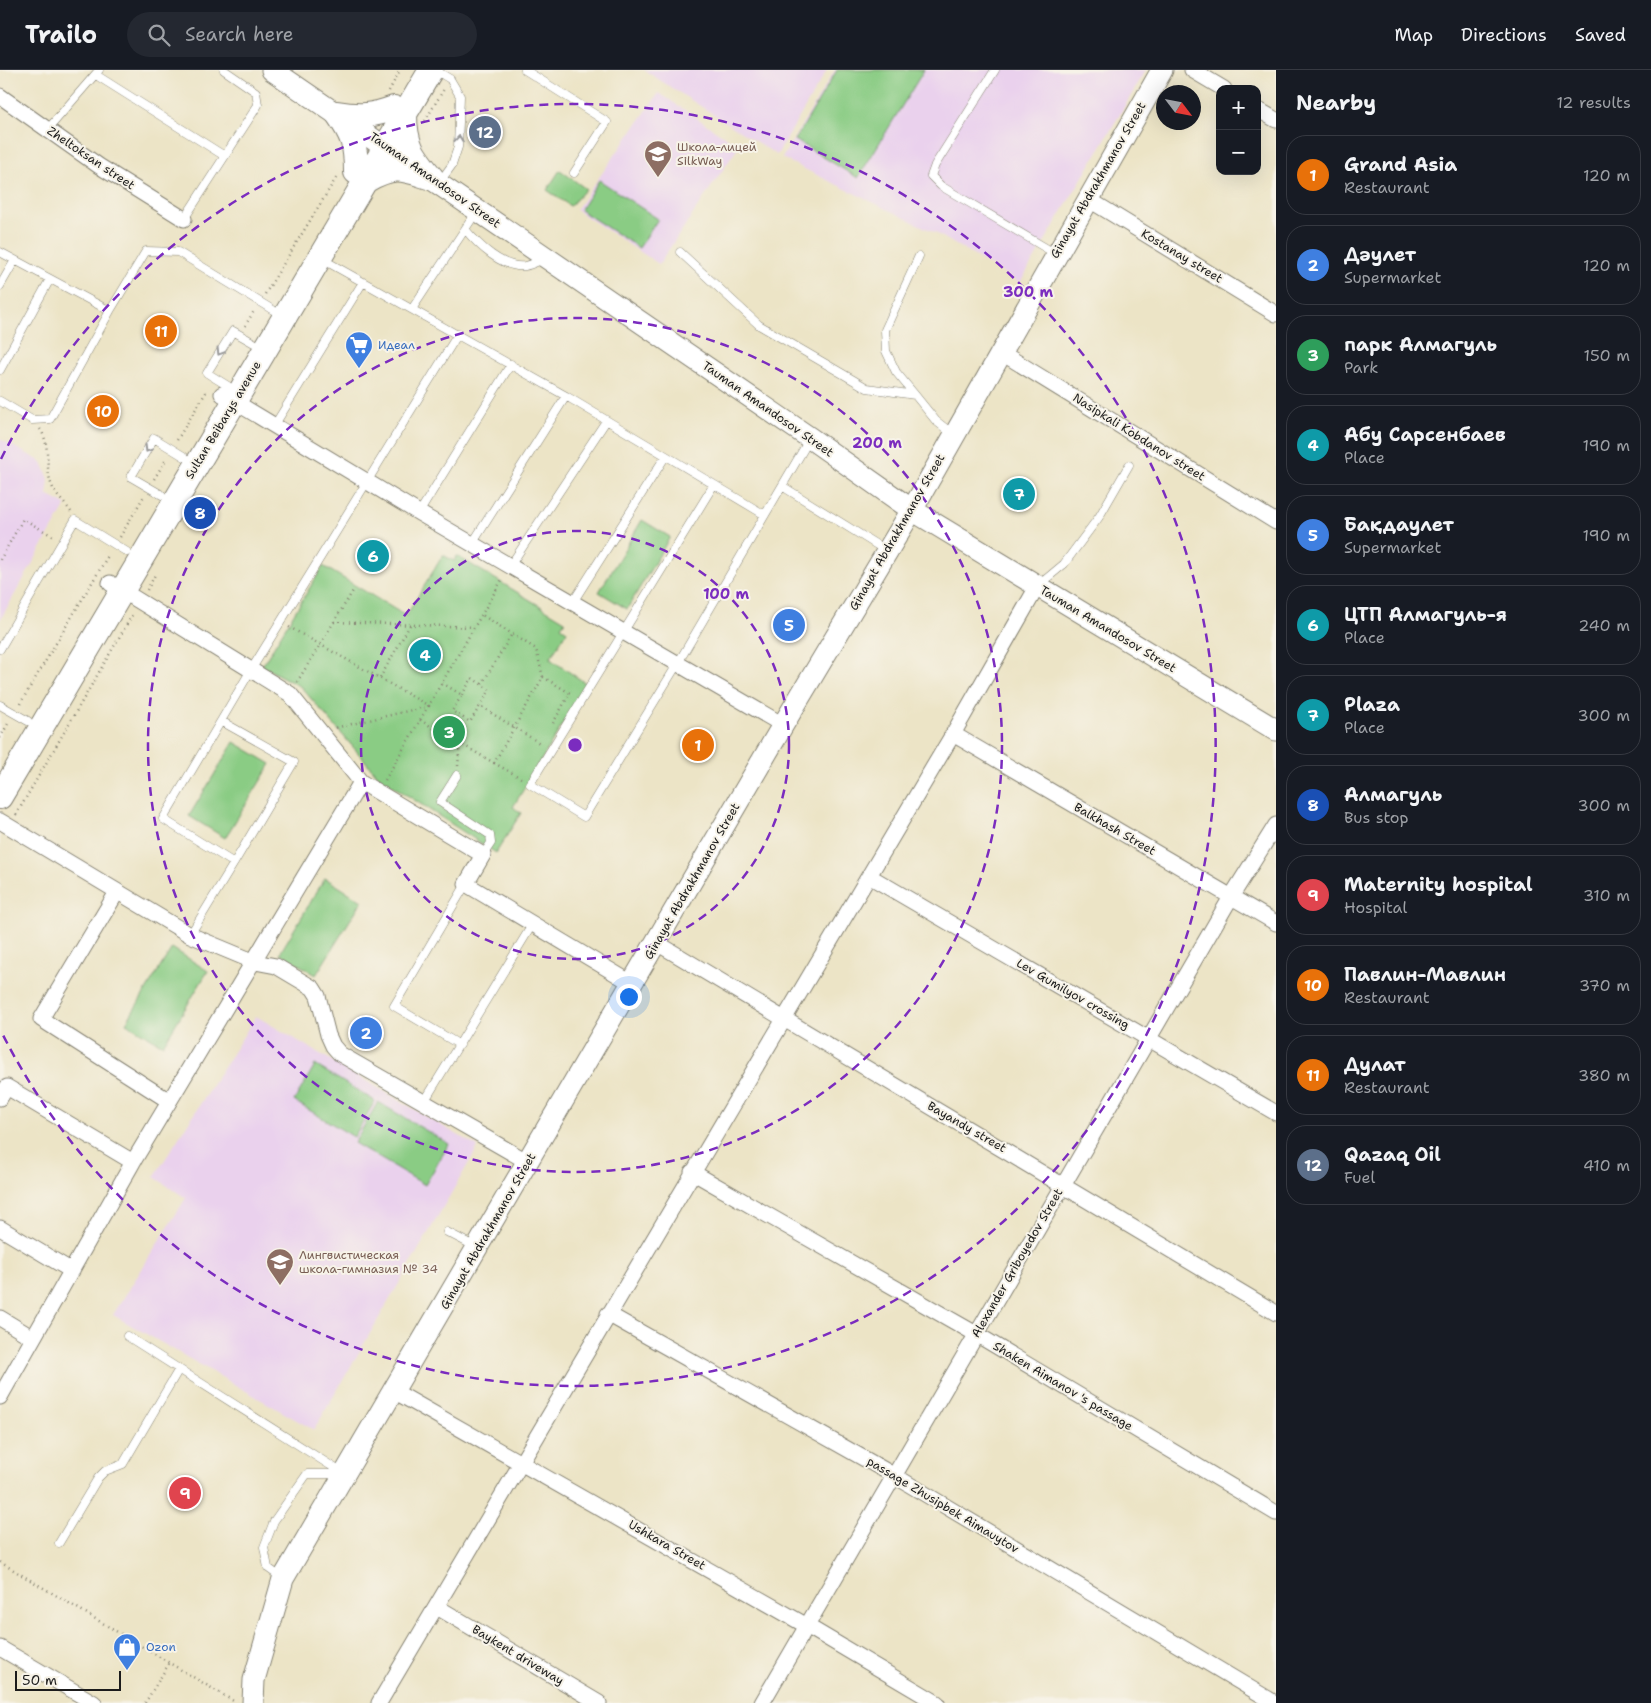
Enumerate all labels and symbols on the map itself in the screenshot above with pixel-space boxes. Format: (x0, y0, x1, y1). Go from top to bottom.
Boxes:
north arrow (1156, 85, 1201, 130)
street label: Ginayat Abdrakhmanov Street (1047, 99, 1149, 261)
pin: 12 (469, 113, 501, 151)
street label: Zheltoksan street (44, 123, 138, 193)
street label: Tauman Amandosov Street (366, 129, 504, 231)
one-way arrow (453, 135, 464, 143)
school or university icon: Школа-лицей SilkWay (643, 139, 673, 178)
place label: Школа-лицей SilkWay (677, 139, 757, 169)
street label: Kostanay street (1138, 225, 1226, 287)
text: 300 m (1003, 282, 1053, 302)
pin: 11 (145, 312, 177, 350)
supermarket icon: Идеал (344, 330, 374, 369)
place label: Идеал (378, 337, 415, 353)
one-way arrow (217, 346, 227, 355)
street label: Sultan Beibarys avenue (181, 358, 265, 482)
street label: Tauman Amandosov Street (699, 358, 837, 460)
street label: Nasipkali Kobdanov street (1070, 390, 1208, 484)
pin: 10 (87, 392, 119, 430)
text: 200 m (852, 433, 902, 453)
one-way arrow (145, 443, 154, 452)
street label: Ginayat Abdrakhmanov Street (846, 451, 948, 613)
pin: 7 (1003, 475, 1035, 513)
pin: 8 (184, 494, 216, 532)
pin: 6 (357, 537, 389, 575)
street label: Tauman Amandosov Street (1037, 582, 1179, 676)
text: 100 m (703, 584, 749, 604)
pin: 5 (773, 606, 805, 644)
pin: 4 (409, 636, 441, 674)
pin: 3 (433, 713, 465, 751)
pin: 1 (682, 726, 714, 764)
centre of rings (566, 736, 584, 754)
street label: Balkhash Street (1071, 799, 1159, 859)
street label: Ginayat Abdrakhmanov Street (641, 800, 743, 962)
street label: Lev Gumilyov crossing (1013, 955, 1133, 1033)
your location (616, 984, 642, 1010)
pin: 2 (350, 1014, 382, 1052)
street label: Bayandy street (925, 1098, 1009, 1156)
street label: Ginayat Abdrakhmanov Street (437, 1150, 539, 1312)
street label: Alexander Griboyedov Street (968, 1186, 1066, 1340)
school or university icon: Лингвистическая школа-гимназия № 34 (265, 1247, 295, 1286)
place label: Лингвистическая школа-гимназия № 34 (299, 1247, 438, 1277)
street label: Shaken Aimanov 's passage (990, 1338, 1136, 1434)
street label: passage Zhusipbek Aimauytov (864, 1453, 1022, 1557)
pin: 9 (169, 1474, 201, 1512)
street label: Ushkara Street (626, 1516, 708, 1574)
street label: Baykent driveway (469, 1621, 567, 1689)
shop icon: Ozon (112, 1632, 142, 1671)
place label: Ozon (146, 1639, 176, 1655)
scale bar (15, 1668, 121, 1691)

